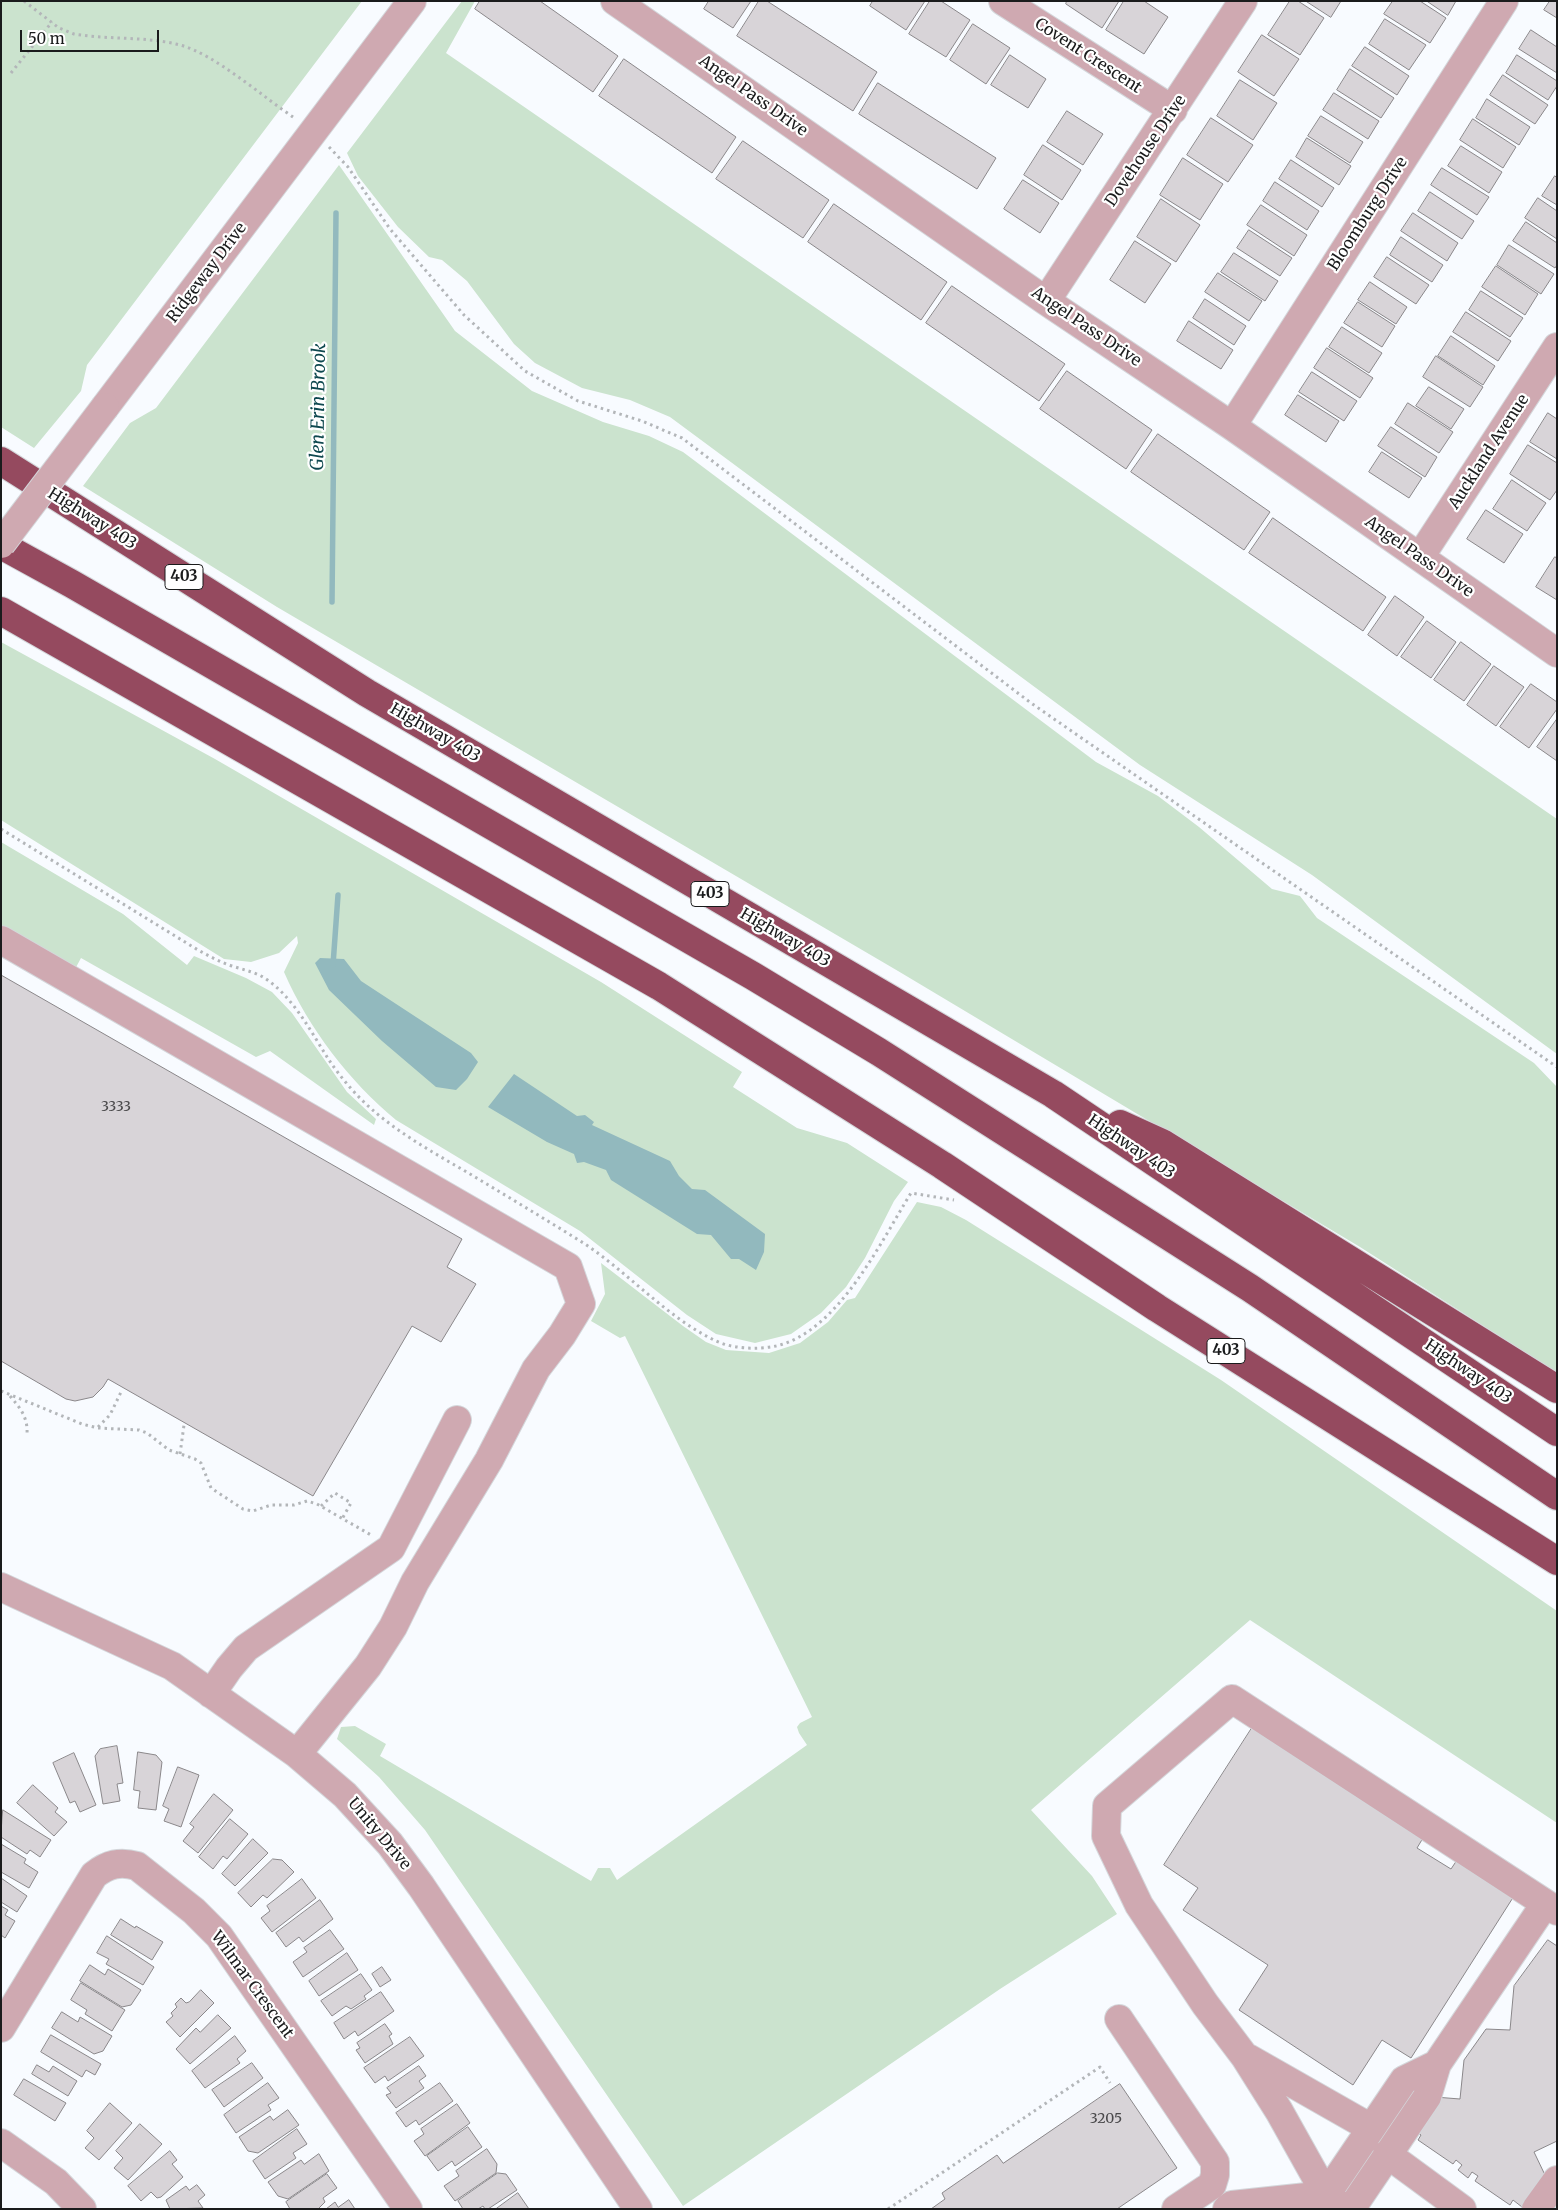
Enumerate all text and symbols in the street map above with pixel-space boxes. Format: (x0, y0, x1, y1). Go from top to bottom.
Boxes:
street label: Covent Crescent (1031, 14, 1145, 98)
scale bar (22, 20, 161, 52)
text: 50 m (28, 29, 65, 48)
street label: Angel Pass Drive (695, 51, 811, 141)
street label: Dovehouse Drive (1102, 92, 1190, 210)
street label: Bloomburg Drive (1324, 154, 1412, 274)
street label: Ridgeway Drive (163, 219, 251, 327)
street label: Angel Pass Drive (1028, 283, 1144, 371)
water label: Glen Erin Brook (307, 343, 331, 471)
street label: Auckland Avenue (1445, 391, 1533, 513)
street label: Highway 403 (44, 484, 140, 554)
street label: Angel Pass Drive (1361, 512, 1477, 602)
road number: 403 (165, 564, 203, 590)
street label: Highway 403 (387, 699, 483, 767)
road number: 403 (691, 882, 729, 906)
street label: Highway 403 (737, 904, 833, 972)
house number: 3333 (101, 1099, 131, 1115)
street label: Highway 403 (1084, 1111, 1178, 1183)
street label: Highway 403 (1421, 1336, 1515, 1408)
road number: 403 (1207, 1338, 1245, 1364)
street label: Unity Drive (343, 1794, 415, 1874)
street label: Wilmar Crescent (207, 1928, 297, 2042)
house number: 3205 (1090, 2111, 1122, 2127)

